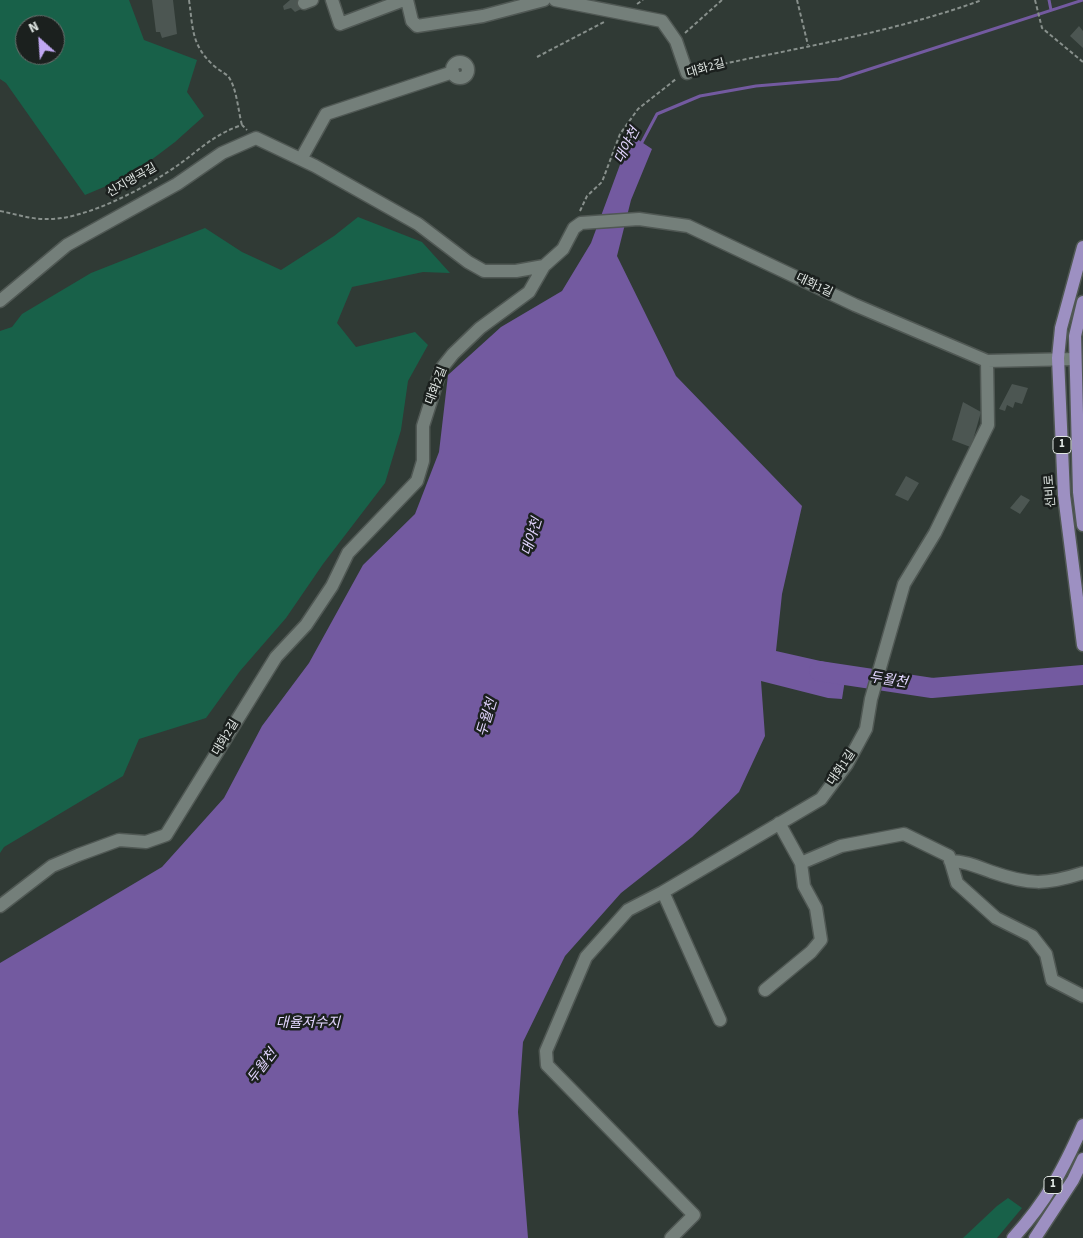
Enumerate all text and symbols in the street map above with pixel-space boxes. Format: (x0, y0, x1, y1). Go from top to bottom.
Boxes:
north arrow (15, 15, 65, 65)
text: N (25, 16, 42, 38)
street label: 대화2길 (685, 57, 727, 81)
water label: 대야천 (612, 125, 644, 167)
street label: 신지앵곡길 (104, 161, 160, 201)
street label: 대화1길 (793, 271, 835, 301)
street label: 대화2길 (423, 365, 451, 407)
road number: 1 (1053, 436, 1071, 454)
street label: 선비로 (1043, 474, 1059, 508)
water label: 대야천 (519, 516, 547, 558)
water label: 두월천 (868, 670, 908, 692)
water label: 두월천 (474, 697, 502, 739)
street label: 대화2길 (210, 718, 242, 758)
street label: 대화1길 (825, 748, 859, 788)
water label: 대율저수지 (276, 1016, 340, 1032)
water label: 두월천 (245, 1047, 281, 1087)
road number: 1 (1044, 1176, 1062, 1194)

